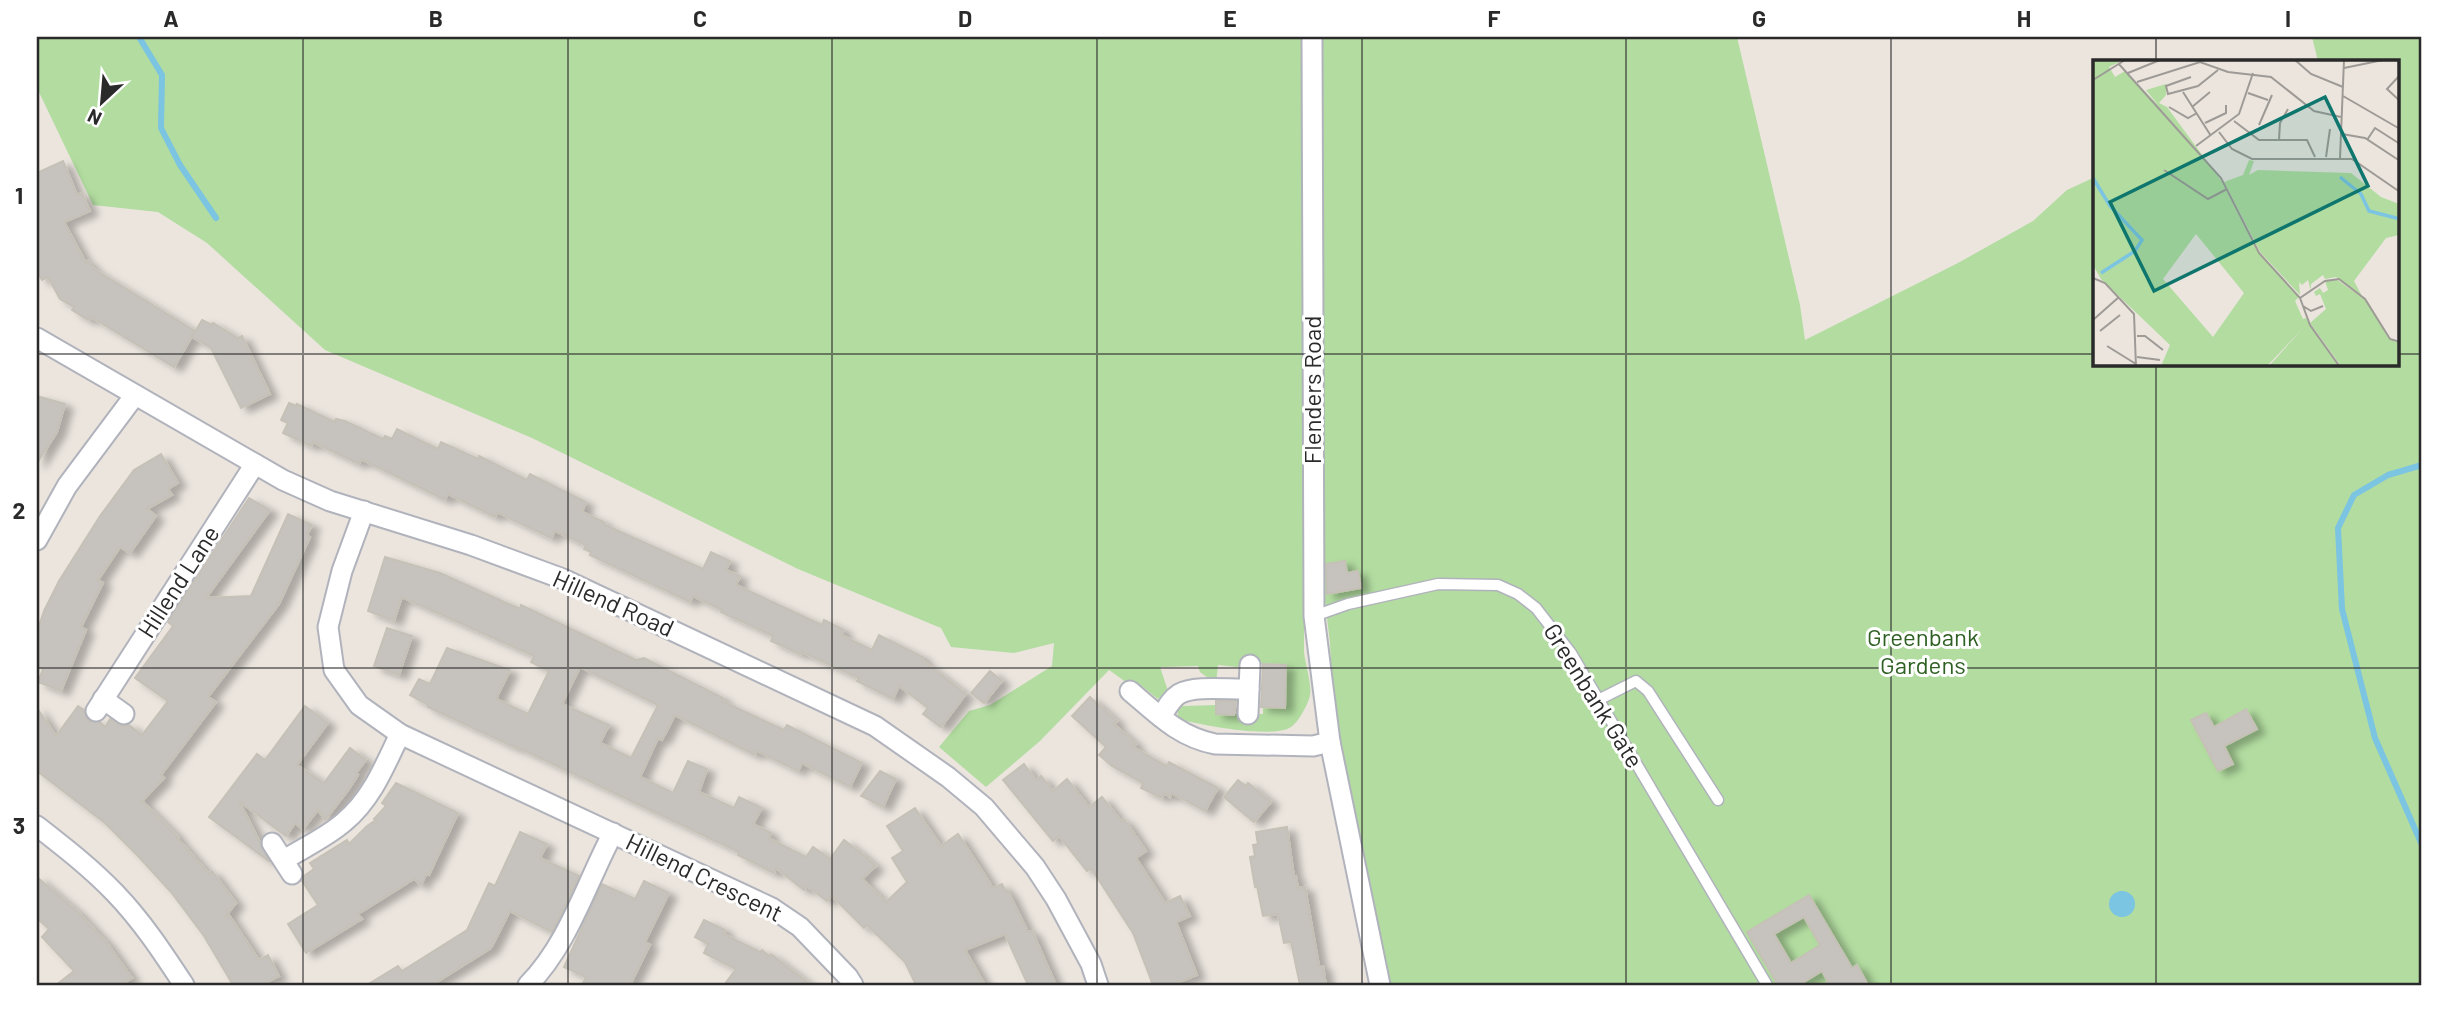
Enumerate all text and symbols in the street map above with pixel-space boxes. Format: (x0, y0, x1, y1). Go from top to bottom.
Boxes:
text: A (163, 4, 179, 32)
text: B (429, 4, 443, 32)
text: C (693, 4, 707, 32)
text: D (958, 4, 972, 32)
text: E (1223, 4, 1237, 32)
text: F (1488, 4, 1501, 32)
text: G (1752, 4, 1766, 32)
text: H (2017, 4, 2031, 32)
text: I (2285, 4, 2291, 32)
inset map (2093, 60, 2400, 366)
north arrow (66, 66, 136, 136)
text: N (84, 105, 105, 131)
text: 1 (15, 181, 23, 209)
street label: Flenders Road (1297, 316, 1326, 464)
text: 2 (13, 496, 25, 524)
street label: Hillend Lane (131, 520, 225, 643)
street label: Hillend Road (549, 563, 679, 642)
street label: Greenbank Gate (1538, 618, 1650, 773)
park label: Greenbank Gardens (1867, 622, 1979, 679)
text: 3 (13, 811, 25, 839)
street label: Hillend Crescent (622, 826, 788, 927)

